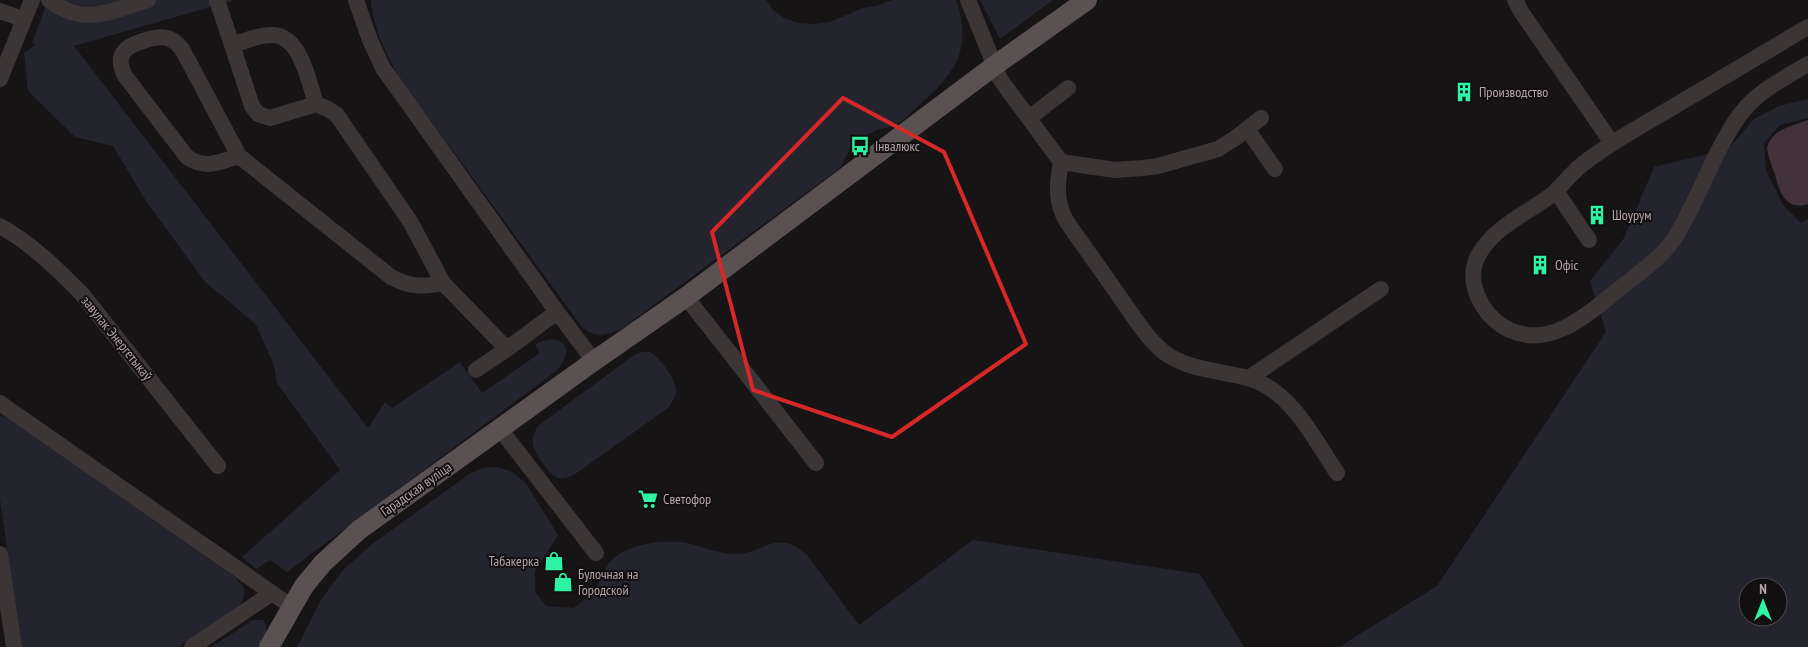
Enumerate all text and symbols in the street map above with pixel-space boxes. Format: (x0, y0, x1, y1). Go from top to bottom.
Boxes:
building icon: Производство (1453, 81, 1475, 103)
place label: Производство (1479, 83, 1548, 101)
bus stop icon: Інвалюкс (849, 135, 871, 157)
place label: Інвалюкс (875, 137, 920, 155)
building icon: Шоурум (1586, 204, 1608, 226)
place label: Шоурум (1612, 206, 1651, 224)
building icon: Офіс (1529, 254, 1551, 276)
place label: Офіс (1555, 256, 1578, 274)
street label: завулак Энергетыкаў (77, 292, 157, 384)
street label: Гарадская вуліца (377, 458, 455, 520)
supermarket icon: Светофор (637, 488, 659, 510)
place label: Светофор (663, 490, 711, 508)
shop icon: Табакерка (543, 550, 565, 572)
place label: Табакерка (489, 552, 539, 570)
place label: Булочная на Городской (578, 565, 638, 599)
shop icon: Булочная на Городской (552, 571, 574, 593)
north arrow (1738, 577, 1788, 627)
text: N (1759, 580, 1767, 598)

